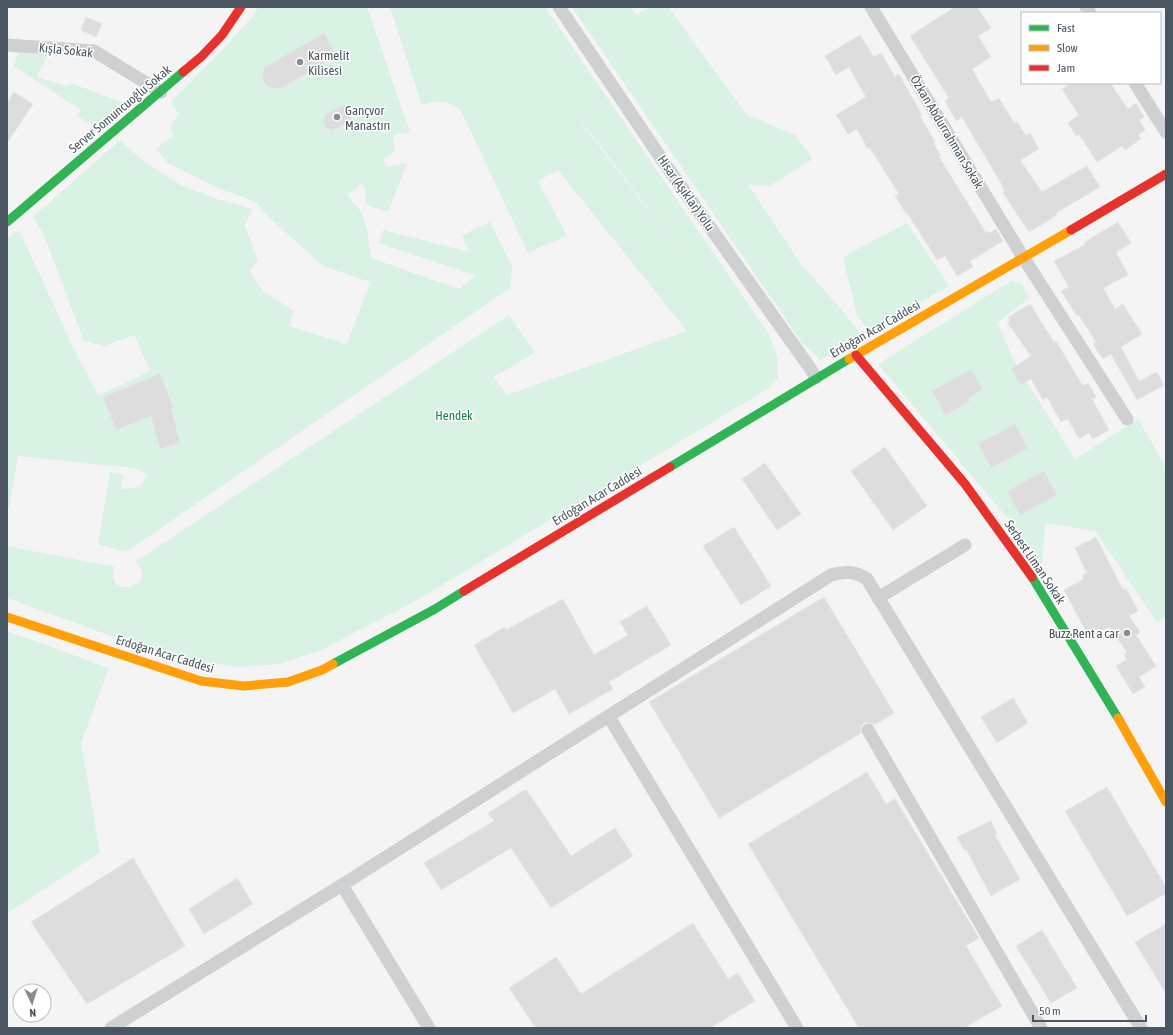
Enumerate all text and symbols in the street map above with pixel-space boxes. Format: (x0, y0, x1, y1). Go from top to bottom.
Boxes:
legend (1021, 12, 1161, 84)
text: Fast (1057, 21, 1075, 35)
street label: Kışla Sokak (38, 40, 94, 60)
text: Slow (1057, 41, 1078, 55)
place label: Karmelit Kilisesi (308, 48, 350, 78)
marker: Karmelit Kilisesi (295, 57, 305, 67)
text: Jam (1057, 61, 1075, 75)
street label: Server Somuncuoğlu Sokak (66, 62, 174, 156)
street label: Özkan Abdurrahman Sokak (907, 73, 987, 192)
place label: Gançvor Manastırı (345, 103, 390, 133)
marker: Gançvor Manastırı (332, 112, 342, 122)
street label: Hisar (Aşıklar) Yolu (654, 152, 718, 234)
street label: Erdoğan Acar Caddesi (827, 297, 923, 361)
park label: Hendek (435, 408, 473, 423)
street label: Erdoğan Acar Caddesi (550, 463, 644, 529)
street label: Serbest Liman Sokak (1001, 517, 1069, 607)
place label: Buzz Rent a car (1049, 626, 1119, 641)
marker: Buzz Rent a car (1122, 628, 1132, 638)
street label: Erdoğan Acar Caddesi (114, 632, 216, 676)
north arrow (12, 983, 52, 1023)
scale bar (1033, 997, 1146, 1023)
text: 50 m (1039, 1004, 1061, 1018)
text: N (29, 1007, 36, 1019)

